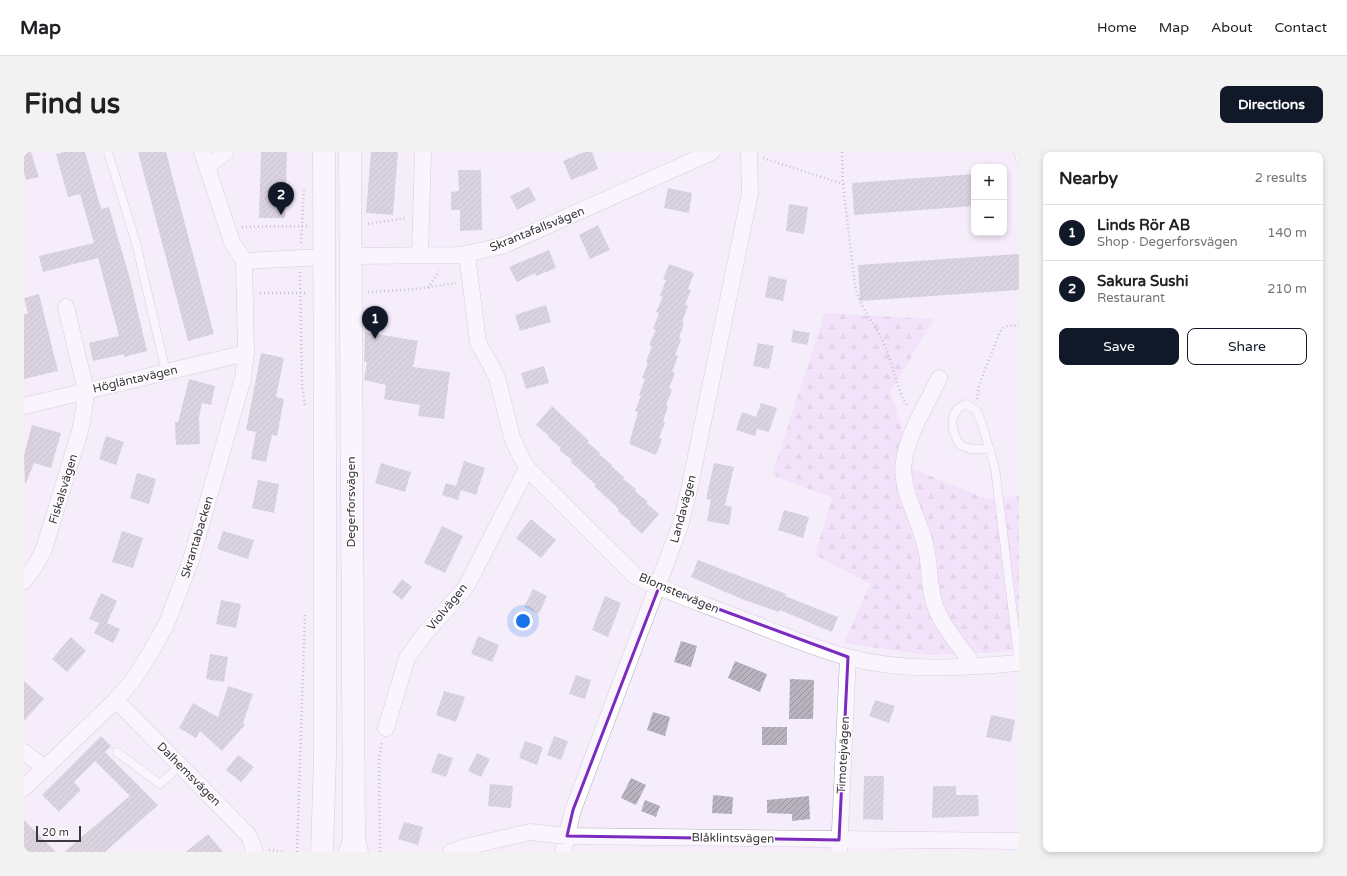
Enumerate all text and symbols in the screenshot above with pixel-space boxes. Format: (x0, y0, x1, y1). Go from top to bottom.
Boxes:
text: Map (20, 17, 61, 39)
text: Home (1097, 19, 1137, 36)
text: Map (1159, 19, 1189, 36)
text: About (1211, 19, 1253, 36)
text: Contact (1275, 19, 1327, 36)
button: Directions (1220, 86, 1323, 123)
text: Find us (24, 87, 120, 121)
map controls (971, 164, 1007, 236)
button: + (971, 164, 1007, 200)
text: Nearby (1059, 168, 1118, 189)
text: 2 results (1255, 170, 1307, 186)
pin: 2 (268, 182, 294, 215)
button: − (971, 200, 1007, 236)
street label: Skrantafallsvägen (488, 204, 586, 254)
text: Linds Rör AB (1097, 216, 1190, 234)
text: 1 (1068, 225, 1076, 241)
text: 140 m (1267, 225, 1307, 241)
text: Shop · Degerforsvägen (1097, 234, 1238, 250)
text: Sakura Sushi (1097, 272, 1188, 290)
text: 2 (1068, 281, 1076, 297)
text: 210 m (1267, 281, 1307, 297)
text: Restaurant (1097, 290, 1165, 306)
pin: 1 (362, 306, 388, 339)
button: Save (1059, 328, 1179, 365)
button: Share (1187, 328, 1307, 365)
street label: Högläntavägen (91, 362, 179, 396)
street label: Fiskalsvägen (46, 452, 80, 526)
street label: Degerforsvägen (344, 456, 358, 548)
street label: Landavägen (667, 473, 699, 545)
street label: Skrantabacken (178, 494, 216, 580)
street label: Blomstervägen (637, 570, 721, 616)
street label: Violvägen (424, 581, 470, 633)
your location (513, 611, 533, 631)
street label: Timotejvägen (834, 716, 852, 794)
street label: Dalhemsvägen (154, 739, 224, 809)
scale bar (36, 824, 81, 843)
text: 20 m (42, 826, 69, 839)
street label: Blåklintsvägen (692, 830, 774, 846)

